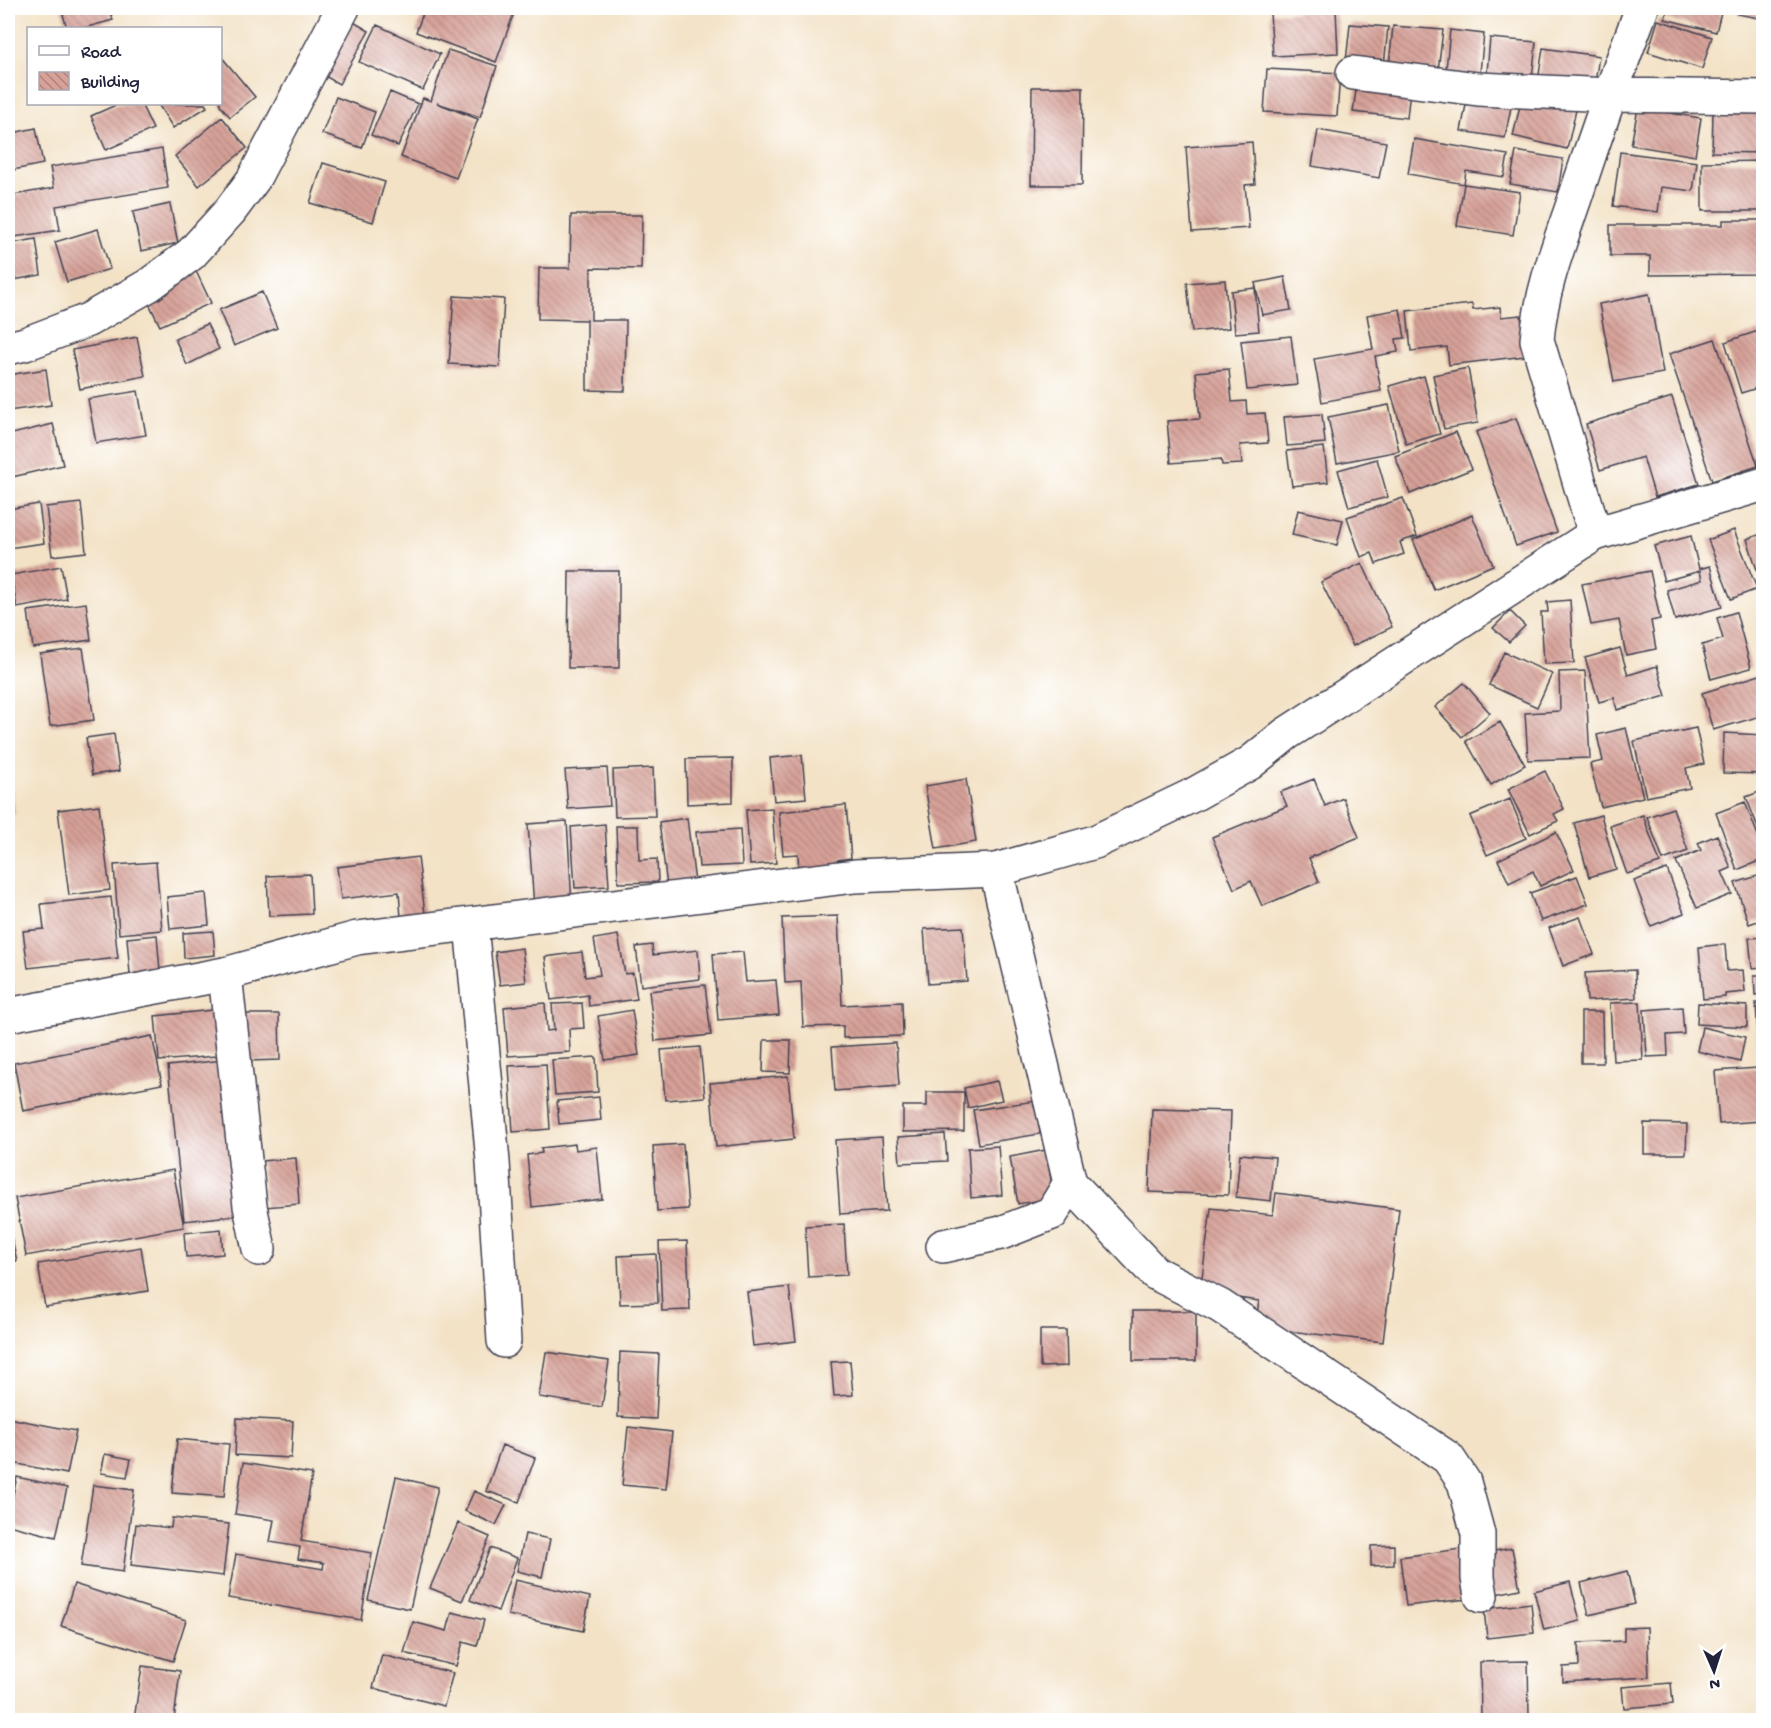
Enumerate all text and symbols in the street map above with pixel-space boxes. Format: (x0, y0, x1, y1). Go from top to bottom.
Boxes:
legend (27, 27, 222, 105)
text: Road (81, 43, 122, 64)
text: Building (80, 73, 140, 94)
north arrow (1684, 1641, 1744, 1701)
text: N (1708, 1673, 1720, 1692)

